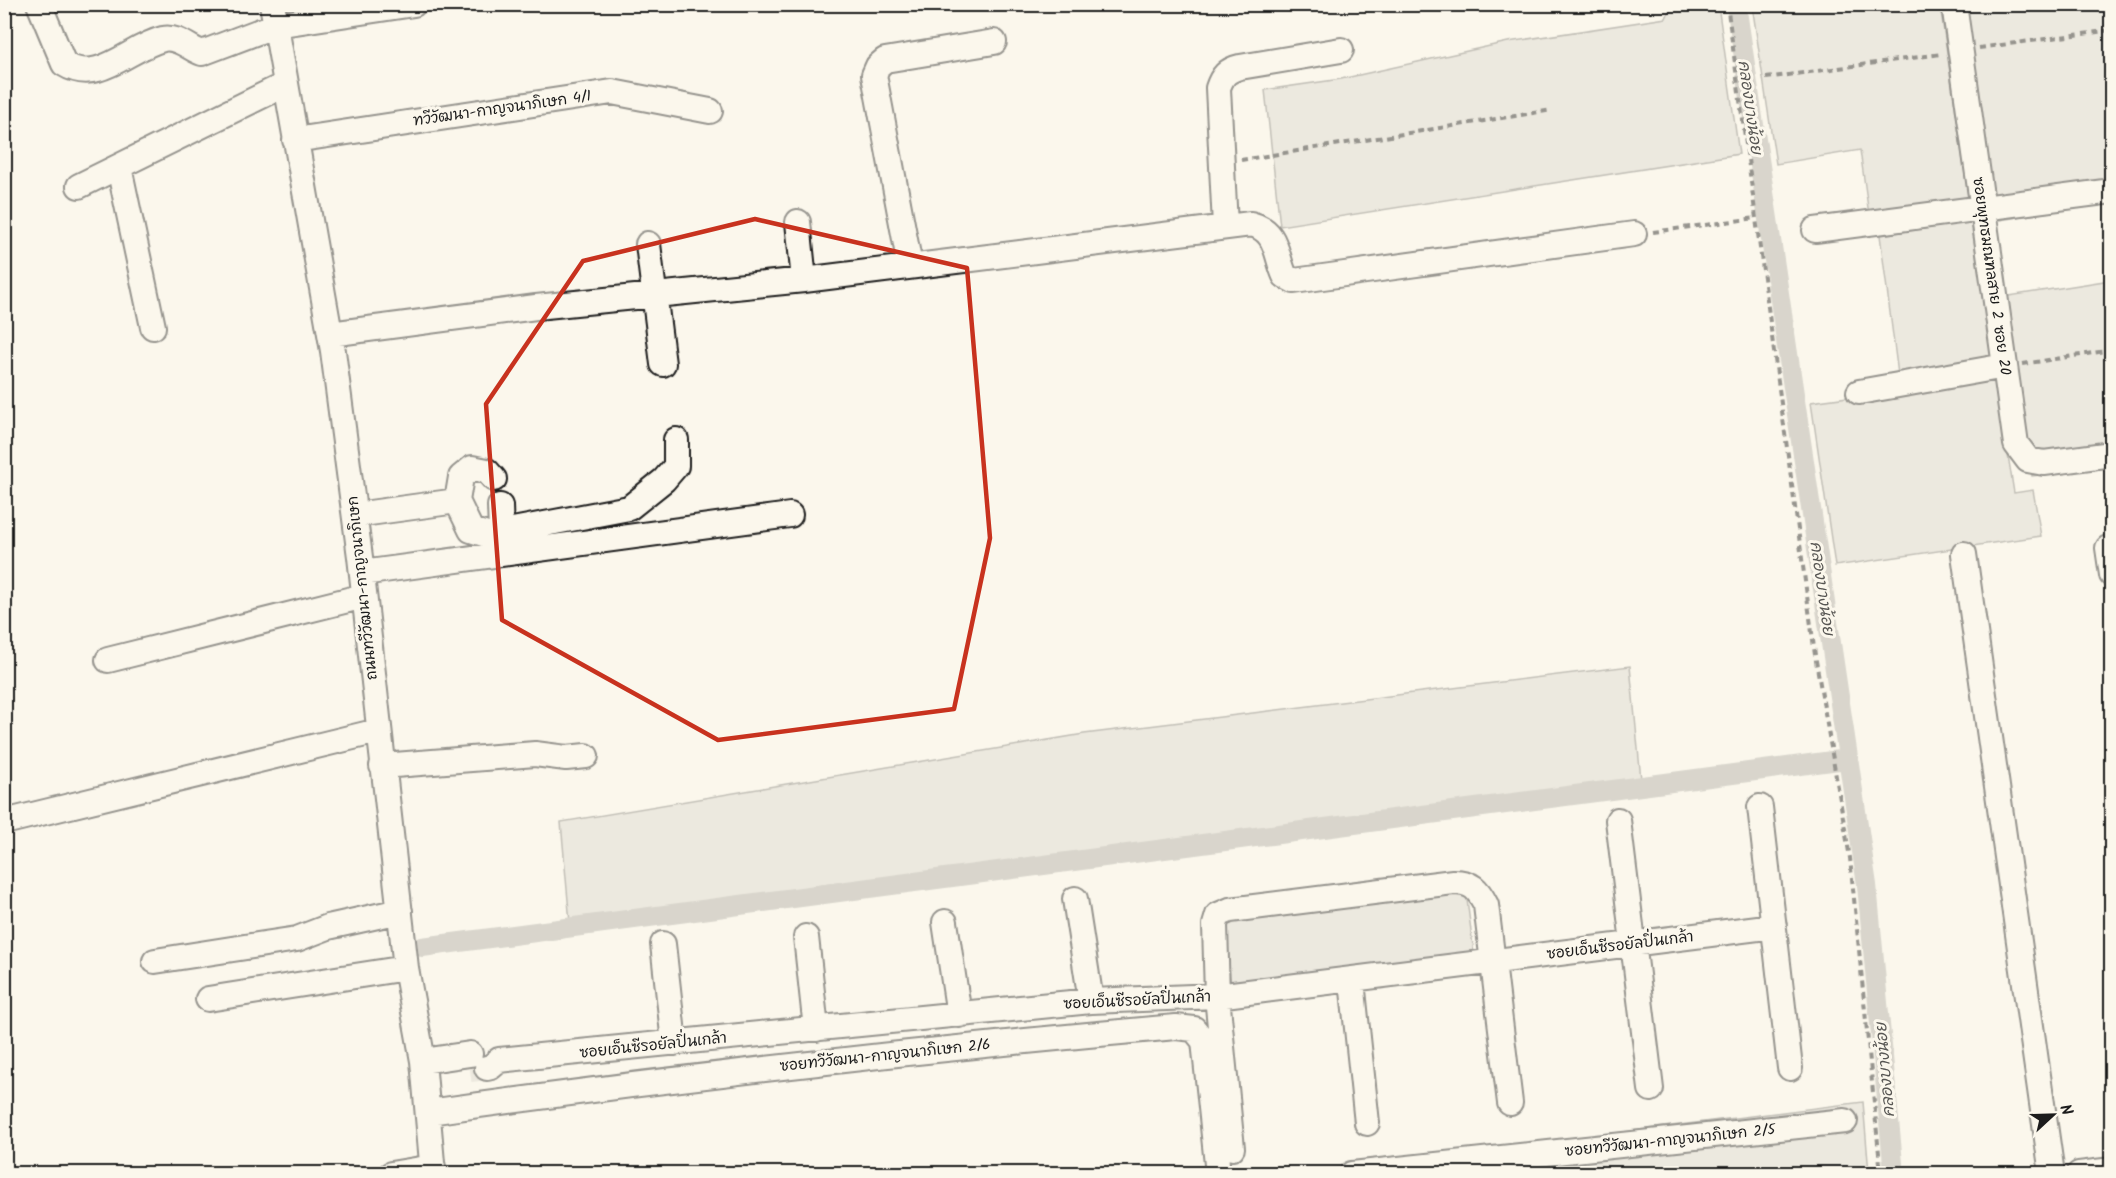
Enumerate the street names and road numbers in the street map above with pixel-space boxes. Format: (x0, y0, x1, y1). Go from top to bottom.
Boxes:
street label: ทวีวัฒนา-กาญจนาภิเษก 4/1 (411, 85, 593, 133)
street label: ซอยพุทธมณฑลสาย 2 ซอย 20 (1965, 176, 2017, 377)
street label: ถนนทวีวัฒนา-กาญจนาภิเษก (341, 495, 385, 681)
street label: ซอยเอ็นซีรอยัลปิ่นเกล้า (1545, 923, 1695, 967)
street label: ซอยเอ็นซีรอยัลปิ่นเกล้า (1062, 983, 1212, 1017)
street label: ซอยเอ็นซีรอยัลปิ่นเกล้า (578, 1024, 728, 1066)
street label: ซอยทวีวัฒนา-กาญจนาภิเษก 2/6 (779, 1033, 992, 1079)
street label: ซอยทวีวัฒนา-กาญจนาภิเษก 2/5 (1564, 1118, 1777, 1164)

